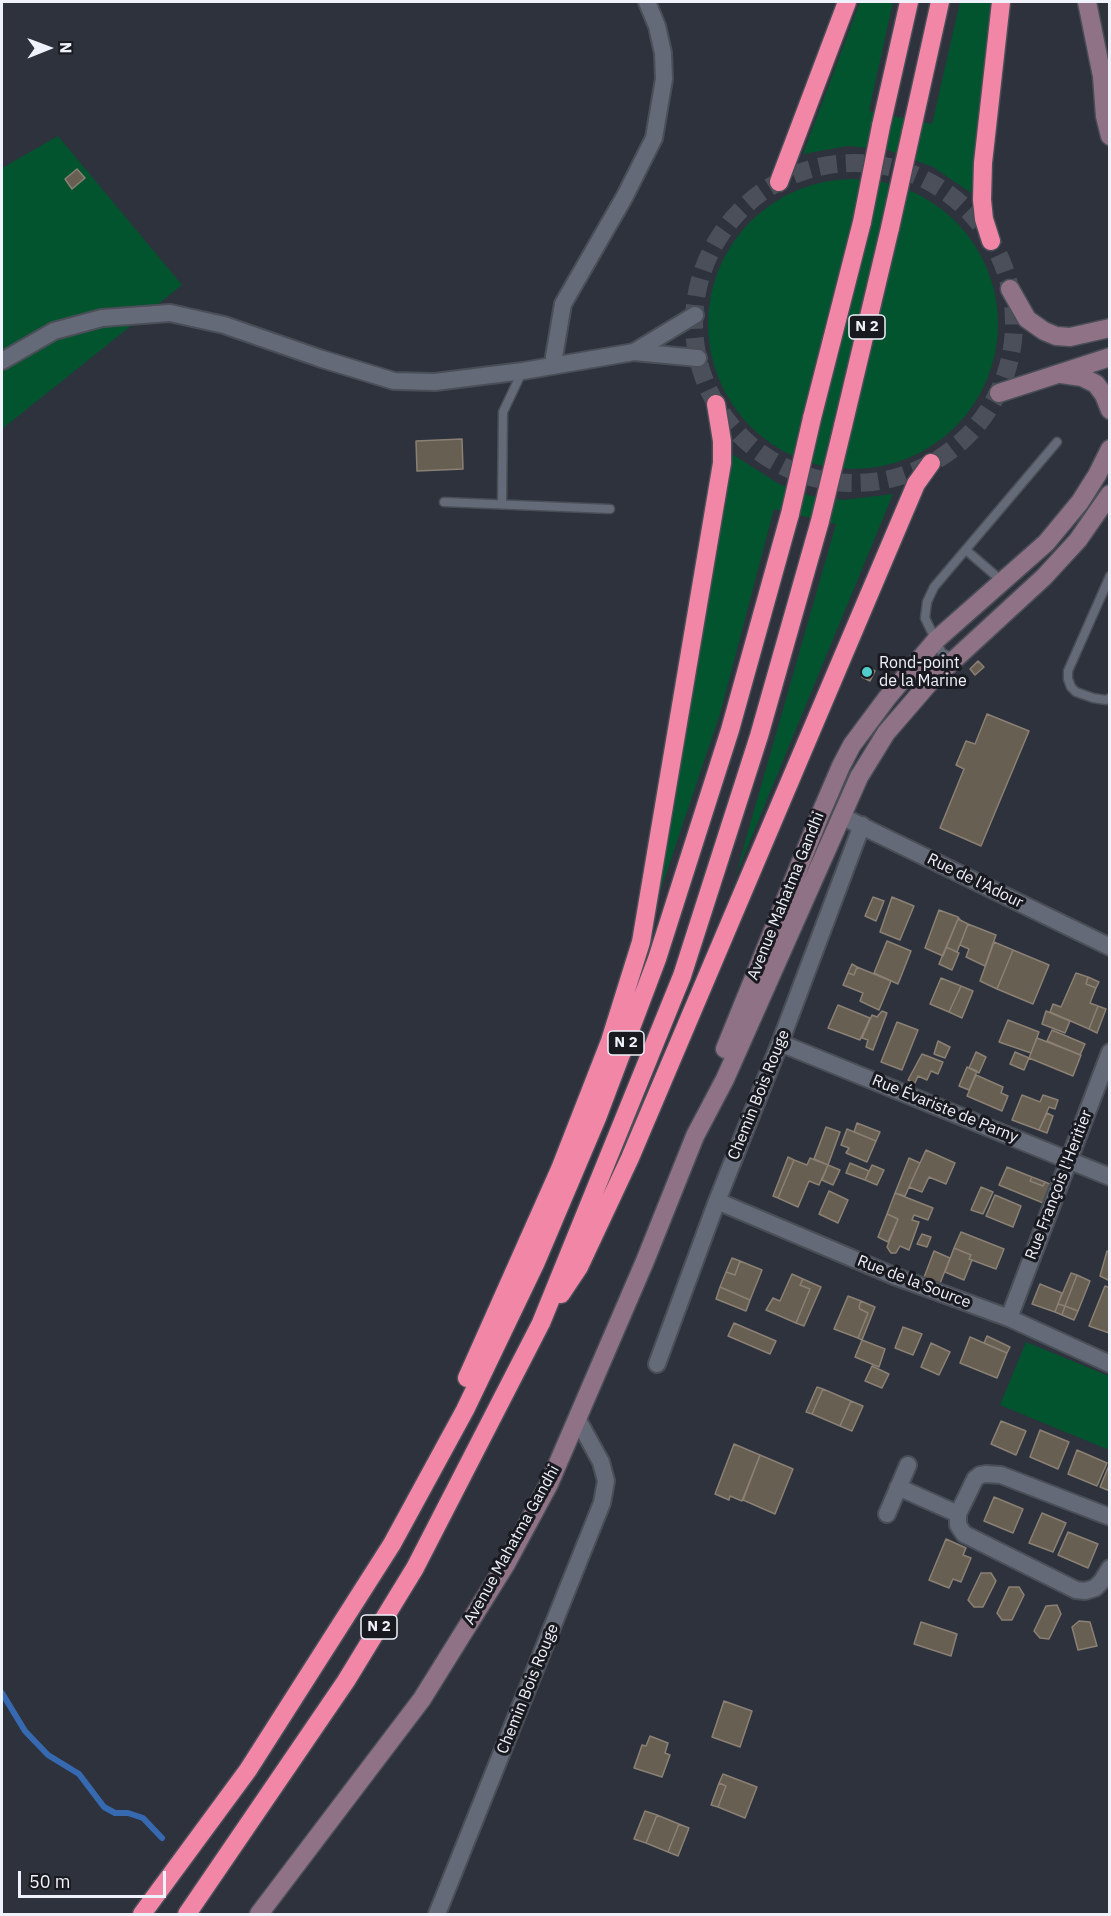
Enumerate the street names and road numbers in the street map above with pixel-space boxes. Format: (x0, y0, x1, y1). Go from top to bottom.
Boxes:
road number: N 2 (849, 315, 885, 339)
street label: Avenue Mahatma Gandhi (743, 809, 829, 983)
street label: Rue de l'Adour (924, 849, 1026, 913)
street label: Chemin Bois Rouge (724, 1027, 794, 1163)
road number: N 2 (608, 1031, 644, 1055)
street label: Rue Évariste de Parny (869, 1071, 1021, 1147)
street label: Rue François l'Heritier (1022, 1107, 1096, 1263)
street label: Rue de la Source (854, 1251, 974, 1313)
street label: Avenue Mahatma Gandhi (460, 1462, 564, 1628)
road number: N 2 (361, 1615, 397, 1639)
street label: Chemin Bois Rouge (493, 1621, 563, 1757)

